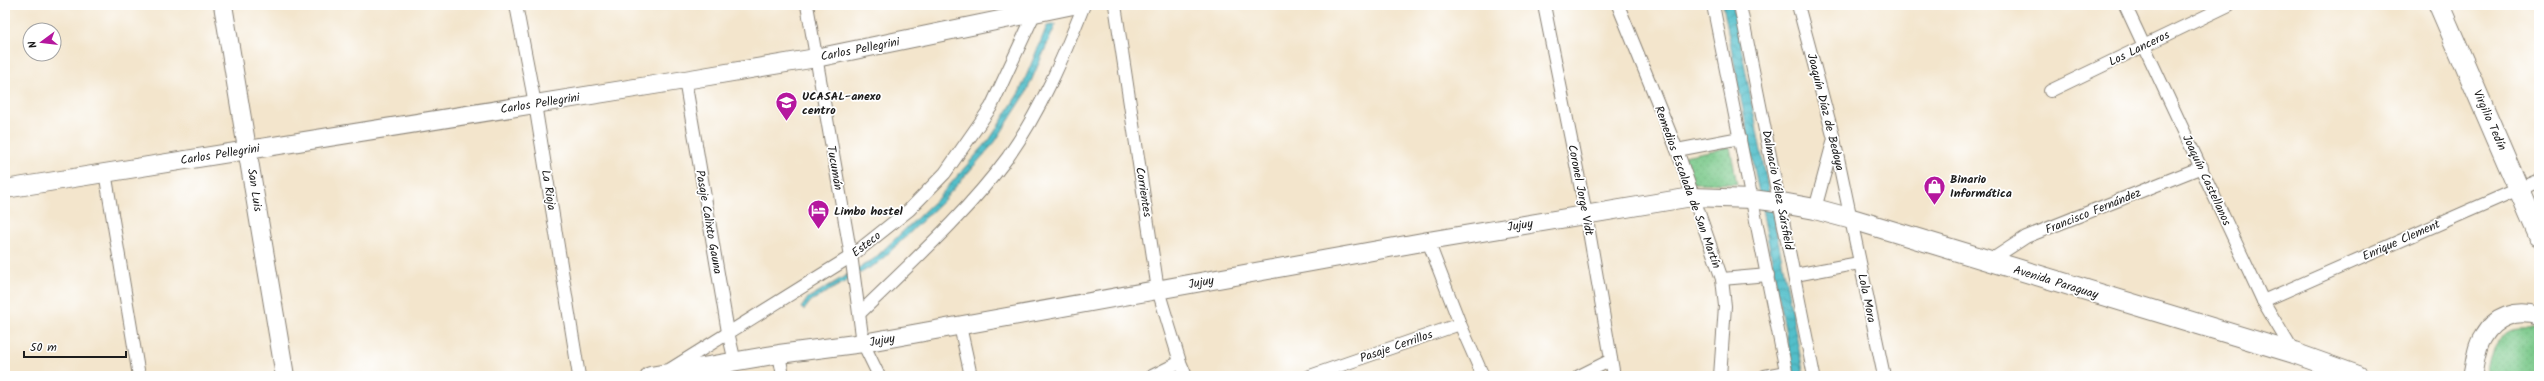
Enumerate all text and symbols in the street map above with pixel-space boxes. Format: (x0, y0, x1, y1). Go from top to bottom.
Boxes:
north arrow (22, 22, 62, 62)
street label: Los Lanceros (2106, 25, 2173, 71)
street label: Carlos Pellegrini (819, 32, 902, 66)
text: N (24, 39, 43, 50)
street label: Joaquín Díaz de Bedoya (1802, 51, 1849, 173)
place label: UCASAL-anexo centro (802, 87, 882, 120)
street label: Virgilio Tedín (2468, 87, 2511, 154)
street label: Carlos Pellegrini (499, 88, 582, 119)
school or university icon: UCASAL-anexo centro (774, 90, 800, 123)
street label: Remedios Escalada de San Martín (1649, 103, 1726, 271)
street label: Dalmacio Vélez Sársfield (1757, 129, 1799, 253)
street label: Joaquín Castellanos (2177, 131, 2236, 229)
street label: Carlos Pellegrini (179, 139, 262, 170)
street label: Coronel Jorge Vidt (1562, 143, 1599, 238)
street label: Tucumán (821, 144, 848, 192)
street label: Corrientes (1130, 166, 1157, 218)
street label: San Luis (242, 167, 267, 213)
street label: La Rioja (536, 168, 561, 212)
street label: Pasaje Calixto Gauna (690, 168, 727, 276)
place label: Binario Informática (1950, 170, 2012, 203)
shop icon: Binario Informática (1922, 173, 1948, 206)
street label: Francisco Fernández (2042, 184, 2144, 239)
hotel icon: Limbo hostel (805, 198, 831, 231)
place label: Limbo hostel (834, 202, 903, 221)
street label: Jujuy (1506, 214, 1535, 237)
street label: Enrique Clement (2359, 215, 2444, 266)
street label: Esteco (847, 227, 885, 262)
street label: Avenida Paraguay (2011, 261, 2101, 305)
street label: Jujuy (1187, 271, 1216, 294)
street label: Lola Mora (1852, 272, 1881, 325)
street label: Pasaje Cerrillos (1357, 325, 1435, 368)
street label: Jujuy (868, 329, 897, 352)
scale bar (24, 333, 126, 359)
text: 50 m (30, 338, 57, 357)

